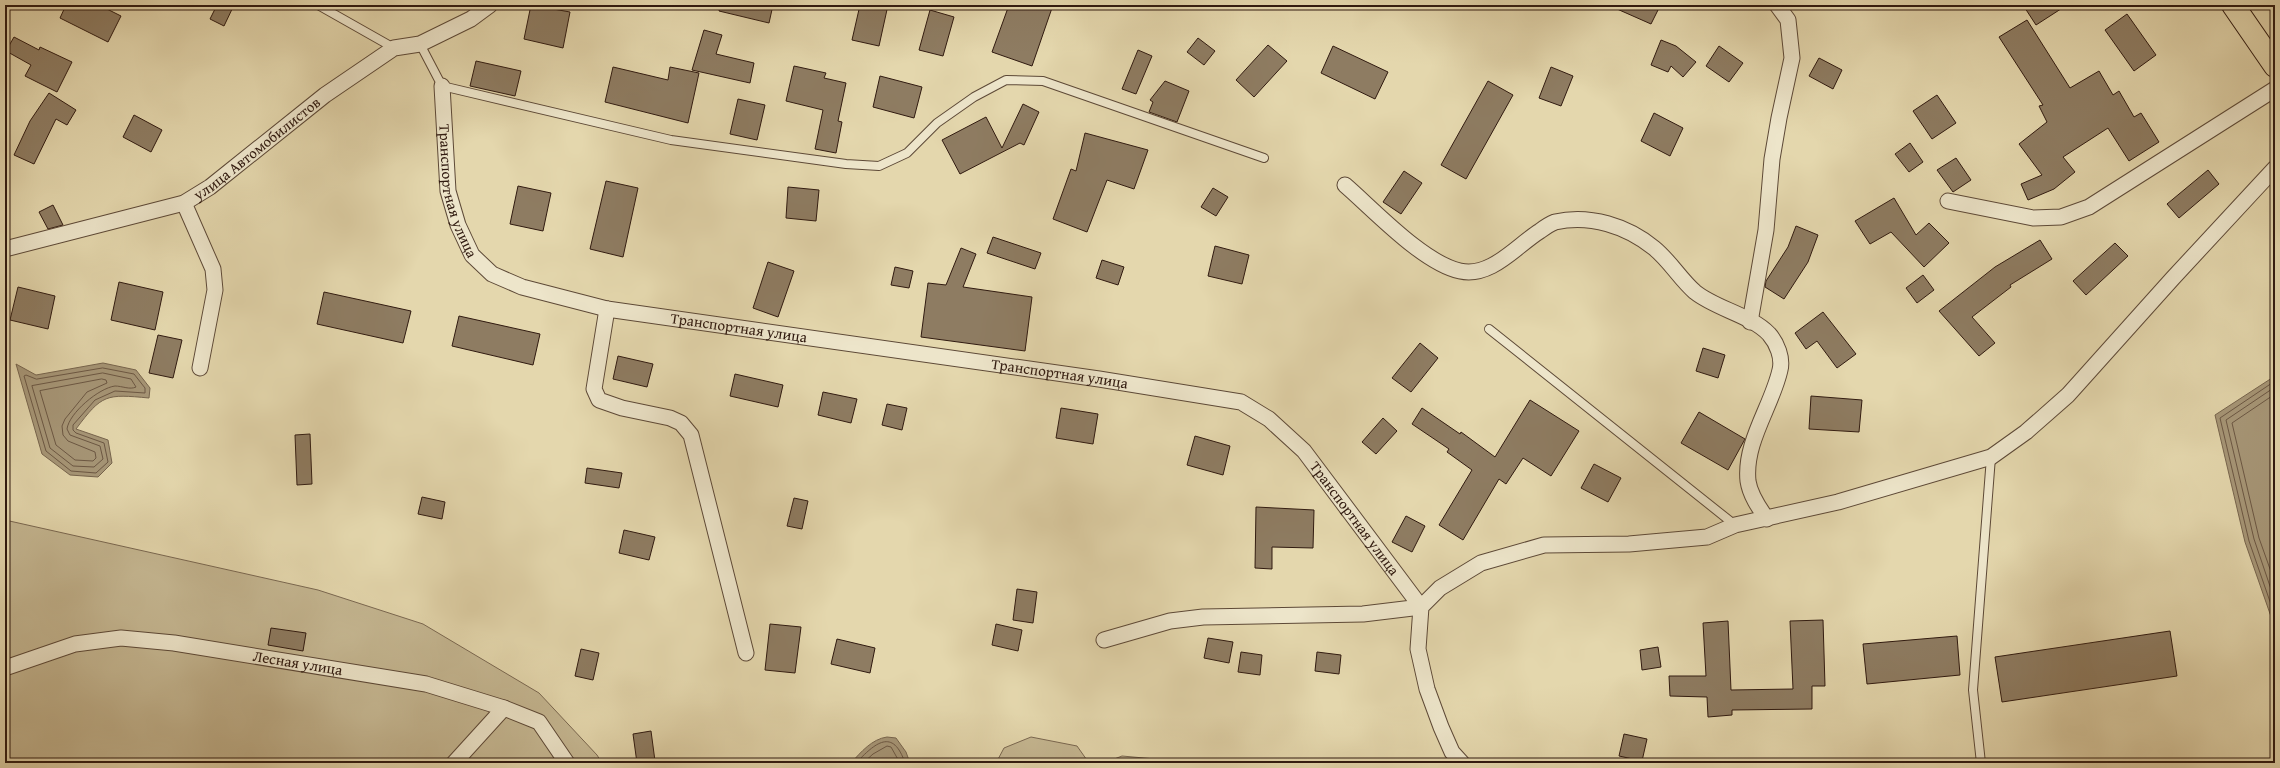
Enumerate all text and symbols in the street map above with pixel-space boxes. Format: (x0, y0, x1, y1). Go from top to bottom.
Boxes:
street label: улица Автомобилистов (189, 92, 325, 205)
street label: Транспортная улица (434, 123, 483, 262)
street label: Транспортная улица (669, 307, 809, 347)
street label: Транспортная улица (990, 353, 1130, 394)
street label: Транспортная улица (1305, 457, 1405, 580)
street label: Лесная улица (251, 645, 345, 680)

